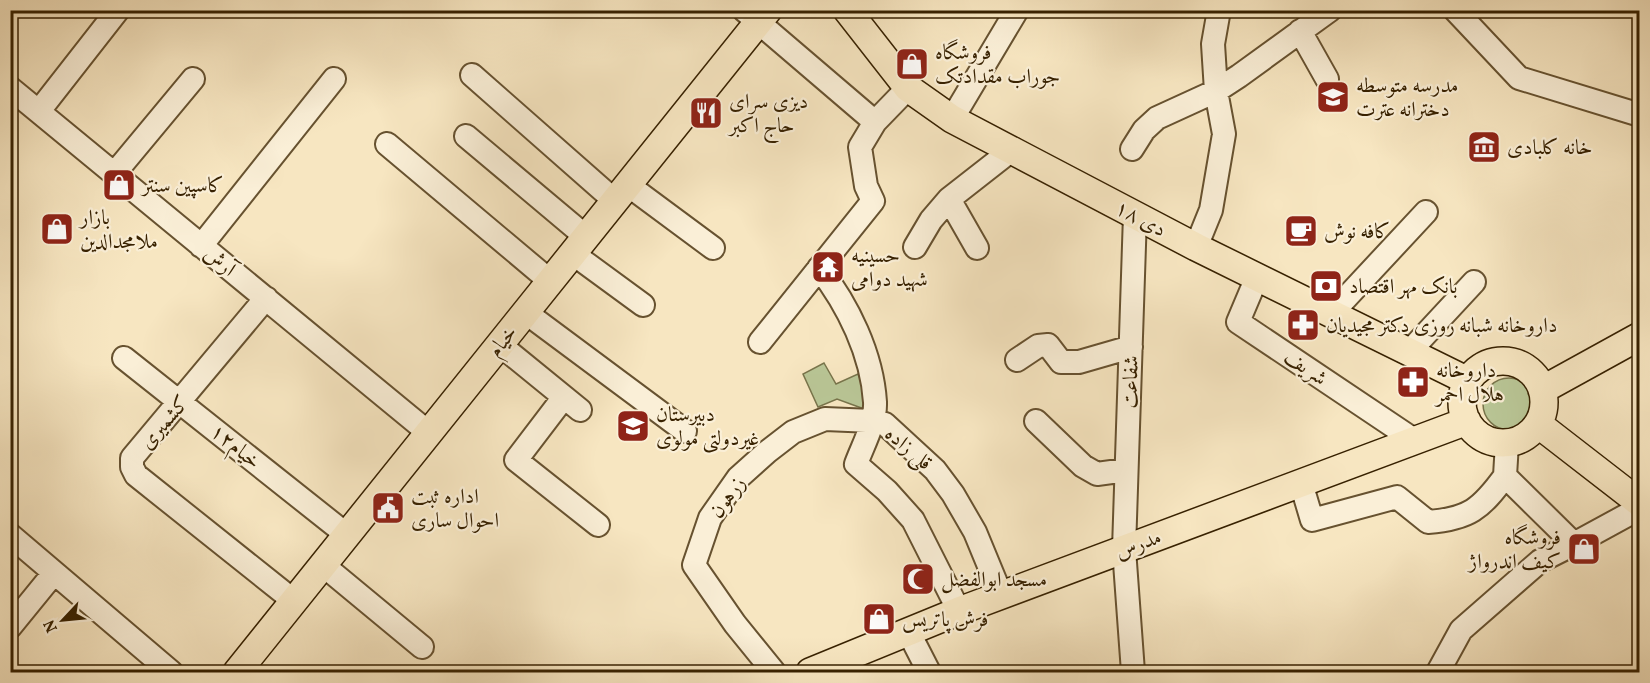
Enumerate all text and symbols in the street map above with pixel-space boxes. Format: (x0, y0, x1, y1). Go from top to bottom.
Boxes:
place label: فروشگاه جوراب مقدادتک (935, 39, 1060, 92)
shop icon: فروشگاه جوراب مقدادتک (894, 46, 930, 82)
place label: مدرسه متوسطه دخترانه عترت (1356, 72, 1459, 125)
school or university icon: مدرسه متوسطه دخترانه عترت (1315, 79, 1351, 115)
place label: دیزی سرای حاج اکبر (727, 88, 808, 144)
restaurant icon: دیزی سرای حاج اکبر (688, 95, 724, 131)
museum icon: خانه کلبادی (1466, 129, 1502, 165)
place label: خانه کلبادی (1507, 134, 1592, 163)
shop icon: کاسپین سنتر (101, 167, 137, 203)
place label: کاسپین سنتر (140, 172, 224, 201)
street label: ۱۸ دی (1110, 194, 1171, 245)
place label: بازار ملامجدالدین (78, 204, 158, 257)
shop icon: بازار ملامجدالدین (39, 211, 75, 247)
cafe icon: کافه نوش (1283, 213, 1319, 249)
place label: کافه نوش (1324, 218, 1391, 247)
street label: آرش (197, 240, 243, 286)
place label: حسینیه شهید دوامی (851, 242, 928, 295)
temple icon: حسینیه شهید دوامی (810, 249, 846, 285)
bank icon: بانک مهر اقتصاد (1308, 268, 1344, 304)
place label: بانک مهر اقتصاد (1349, 273, 1458, 302)
pharmacy icon: داروخانه شبانه روزی دکتر مجیدیان (1285, 307, 1321, 343)
place label: داروخانه شبانه روزی دکتر مجیدیان (1326, 312, 1557, 341)
street label: خیام (482, 320, 526, 365)
street label: شریف (1278, 343, 1333, 393)
street label: شفاعت (1116, 355, 1147, 409)
place label: داروخانه هلال احمر (1434, 357, 1504, 410)
pharmacy icon: داروخانه هلال احمر (1395, 364, 1431, 400)
street label: کشمیری (133, 390, 197, 456)
place label: دبیرستان غیردولتی مولوی (656, 401, 759, 454)
school or university icon: دبیرستان غیردولتی مولوی (615, 408, 651, 444)
street label: خیام۱۲ (202, 418, 267, 478)
street label: قلی زاده (878, 420, 938, 478)
street label: زرهون (703, 471, 753, 525)
place label: اداره ثبت احوال ساری (411, 483, 499, 536)
public building icon: اداره ثبت احوال ساری (370, 490, 406, 526)
street label: مدرس (1111, 523, 1166, 567)
place label: فروشگاه کیف اندرواژ (1467, 524, 1561, 577)
shop icon: فروشگاه کیف اندرواژ (1566, 531, 1602, 567)
mosque icon: مسجد ابوالفضل (900, 561, 936, 597)
place label: مسجد ابوالفضل (941, 566, 1047, 595)
north arrow (33, 590, 93, 650)
shop icon: فرش پاتریس (861, 601, 897, 637)
place label: فرش پاتریس (902, 606, 989, 635)
text: N (39, 615, 64, 636)

